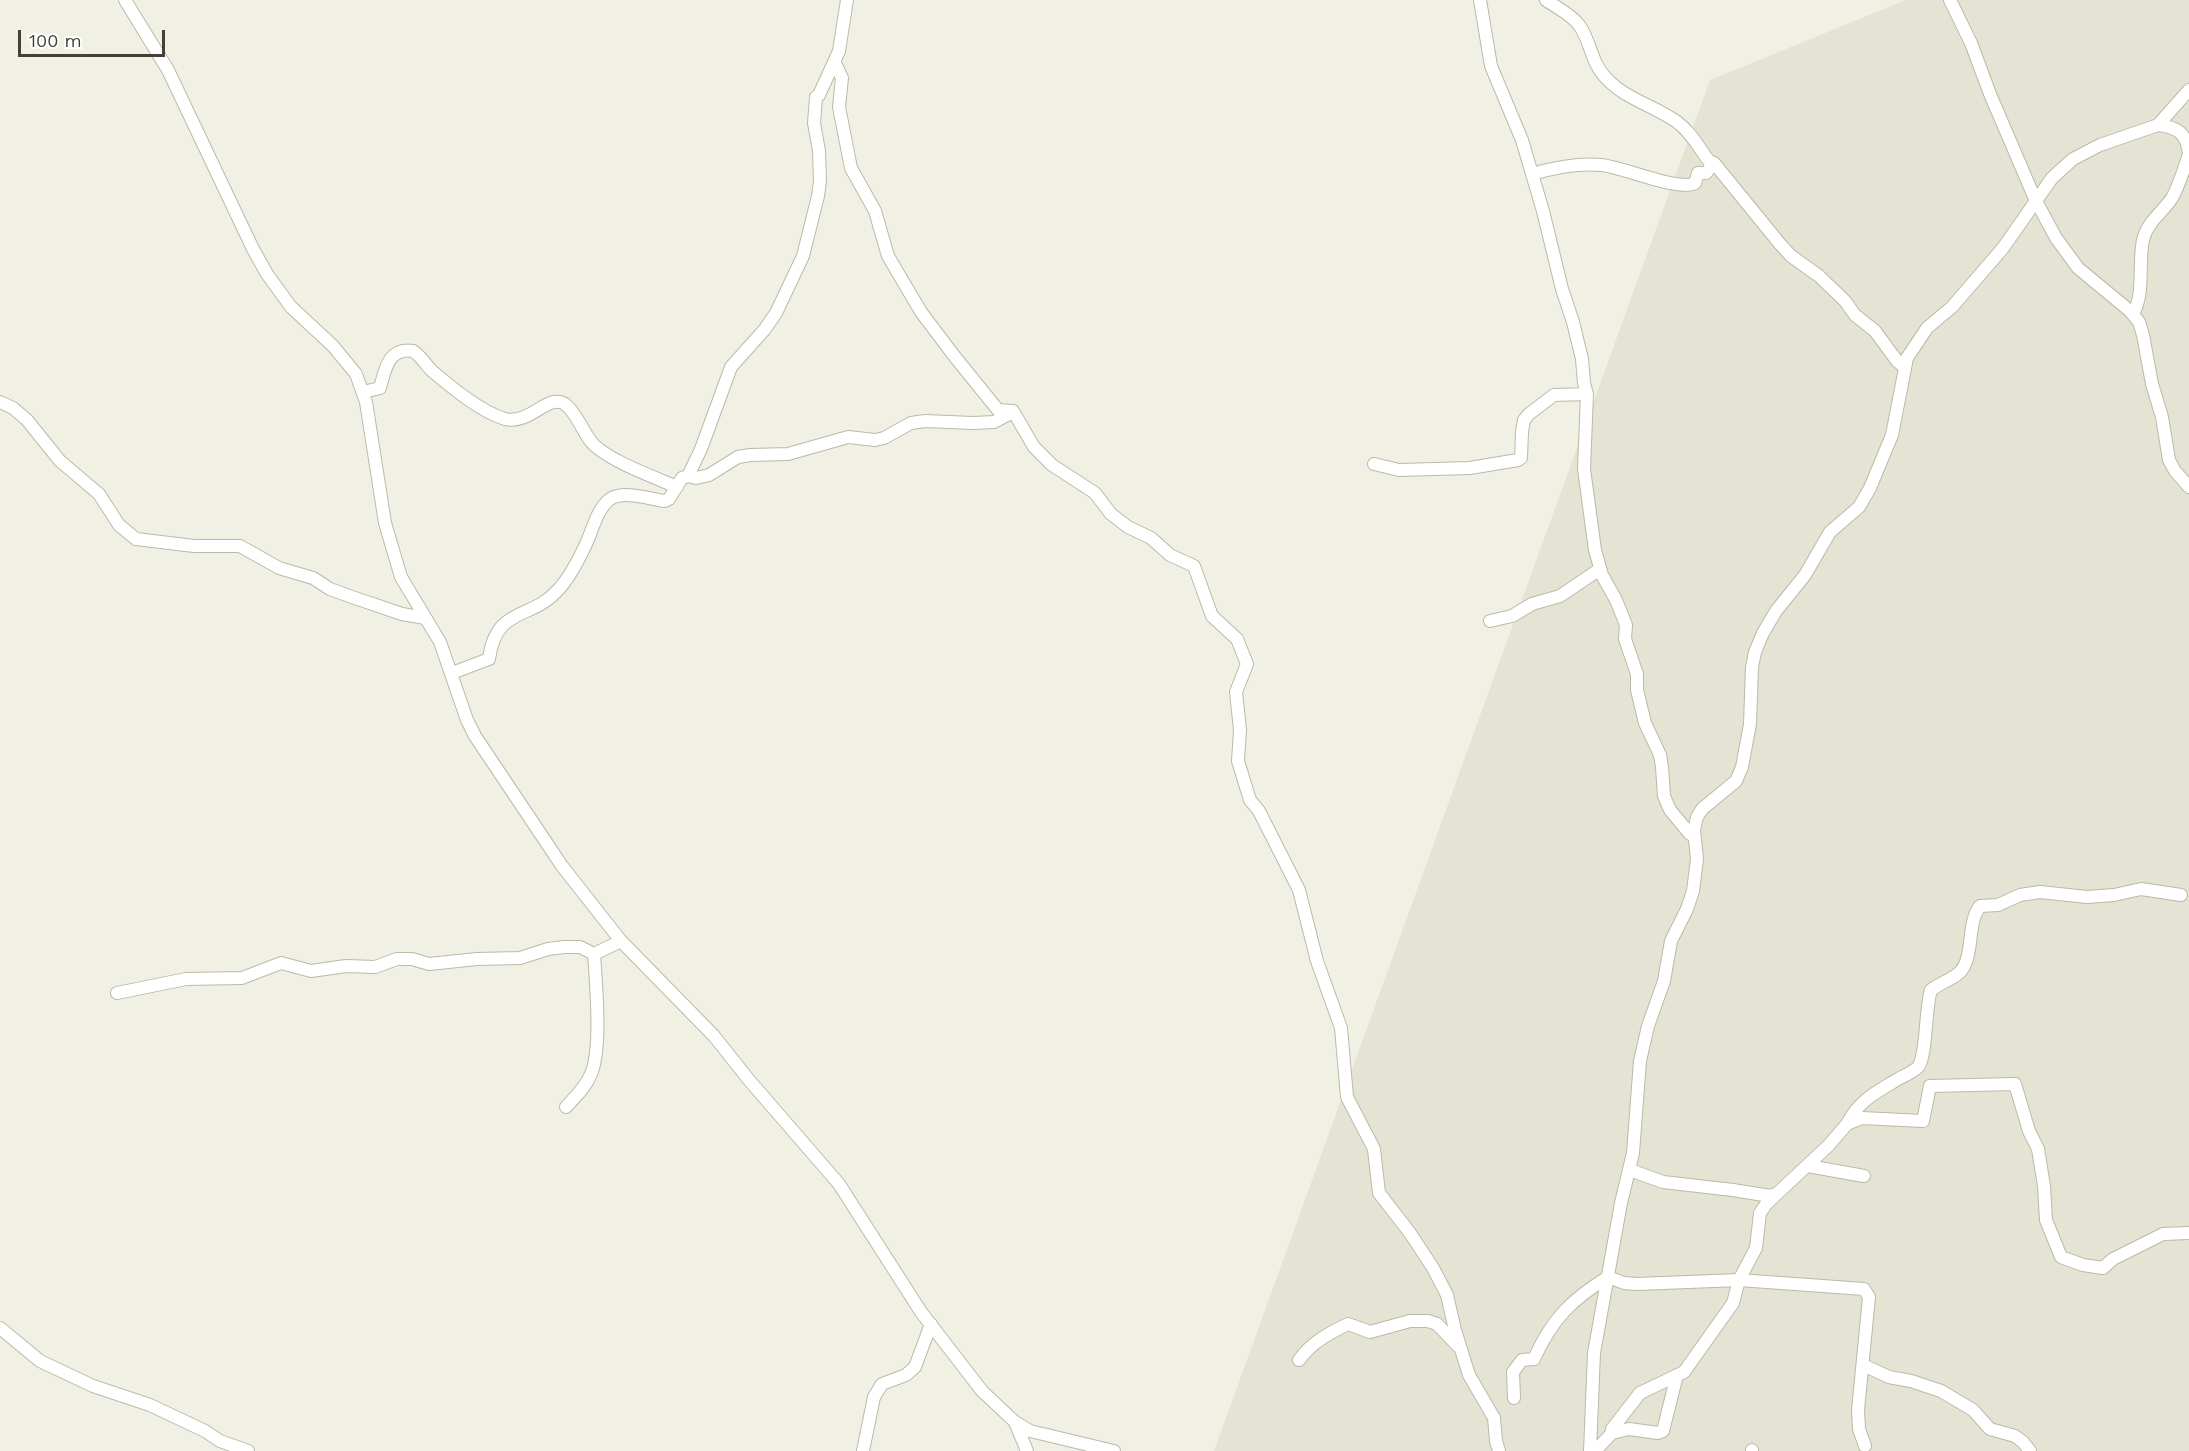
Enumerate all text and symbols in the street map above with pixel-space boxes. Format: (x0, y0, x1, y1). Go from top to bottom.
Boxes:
scale bar (21, 18, 168, 56)
text: 100 m (29, 30, 82, 51)

